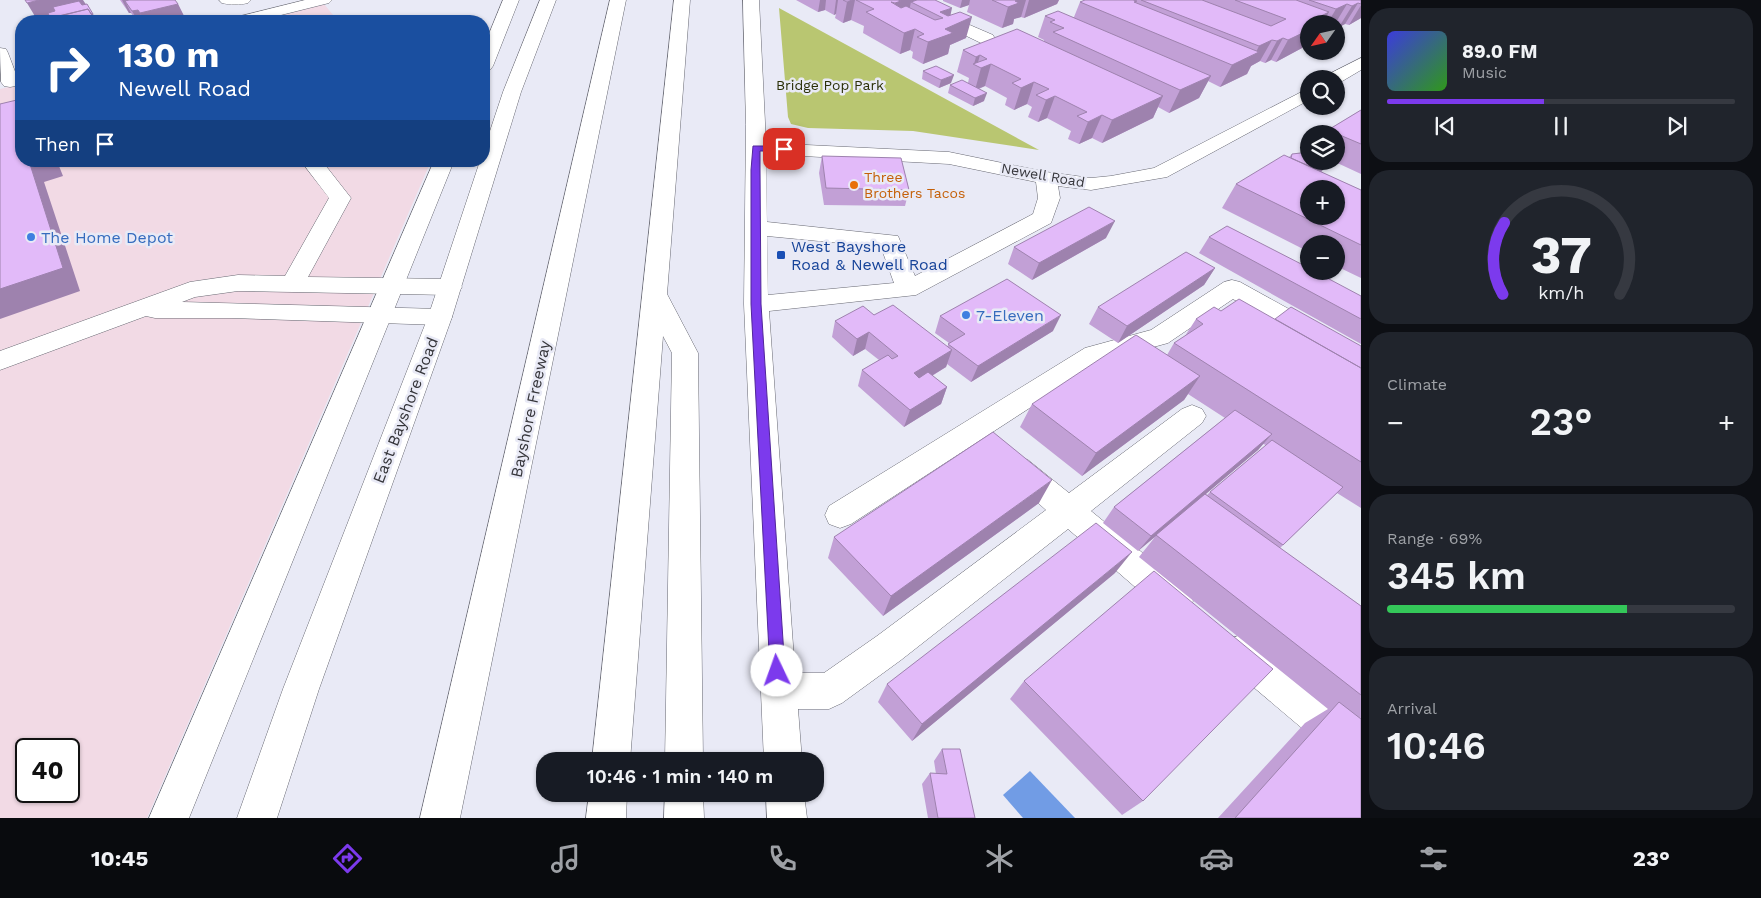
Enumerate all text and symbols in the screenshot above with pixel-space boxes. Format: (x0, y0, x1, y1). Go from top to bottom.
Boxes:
north arrow (1300, 15, 1345, 60)
map controls (1300, 15, 1345, 280)
text: 130 m (118, 34, 219, 76)
icon: right (35, 35, 100, 100)
text: 89.0 FM (1462, 40, 1537, 63)
text: Music (1462, 63, 1507, 82)
button: search (1300, 70, 1345, 115)
text: Newell Road (118, 76, 251, 101)
park label: Bridge Pop Park (776, 77, 884, 93)
icon: previous (1431, 112, 1459, 140)
icon: pause (1547, 112, 1575, 140)
icon: next (1663, 112, 1691, 140)
button: layers (1300, 125, 1345, 170)
pin (763, 128, 805, 170)
icon: arrive (91, 130, 119, 158)
text: Then (35, 133, 81, 156)
icon: arrive (770, 135, 798, 163)
street label: Newell Road (1000, 160, 1086, 190)
place label: Three Brothers Tacos (864, 169, 965, 201)
marker: Three Brothers Tacos (848, 179, 860, 191)
button: + (1300, 180, 1345, 225)
text: 37 (1531, 225, 1592, 286)
place label: The Home Depot (41, 228, 173, 247)
marker: The Home Depot (25, 231, 37, 243)
button: − (1300, 235, 1345, 280)
place label: West Bayshore Road & Newell Road (791, 237, 948, 274)
marker: West Bayshore Road & Newell Road (775, 249, 787, 261)
text: km/h (1538, 282, 1584, 303)
place label: 7-Eleven (976, 306, 1044, 325)
marker: 7-Eleven (960, 309, 972, 321)
street label: East Bayshore Road (369, 334, 442, 486)
street label: Bayshore Freeway (507, 338, 554, 479)
text: Climate (1387, 375, 1447, 394)
text: 23° (1529, 400, 1593, 444)
text: − (1387, 406, 1404, 439)
text: + (1718, 406, 1735, 439)
text: Range · 69% (1387, 529, 1482, 548)
text: 345 km (1387, 554, 1526, 598)
position arrow (750, 644, 802, 696)
text: Arrival (1387, 699, 1437, 718)
text: 10:46 (1387, 724, 1486, 768)
speed limit sign: 40 (15, 738, 80, 803)
text: 10:46 · 1 min · 140 m (587, 765, 773, 788)
icon: directions (330, 841, 365, 876)
icon: music (548, 841, 583, 876)
icon: phone (765, 841, 800, 876)
icon: climate (982, 841, 1017, 876)
icon: car (1199, 841, 1234, 876)
icon: filters (1416, 841, 1451, 876)
text: 10:45 (91, 846, 148, 871)
text: 23° (1633, 846, 1670, 871)

